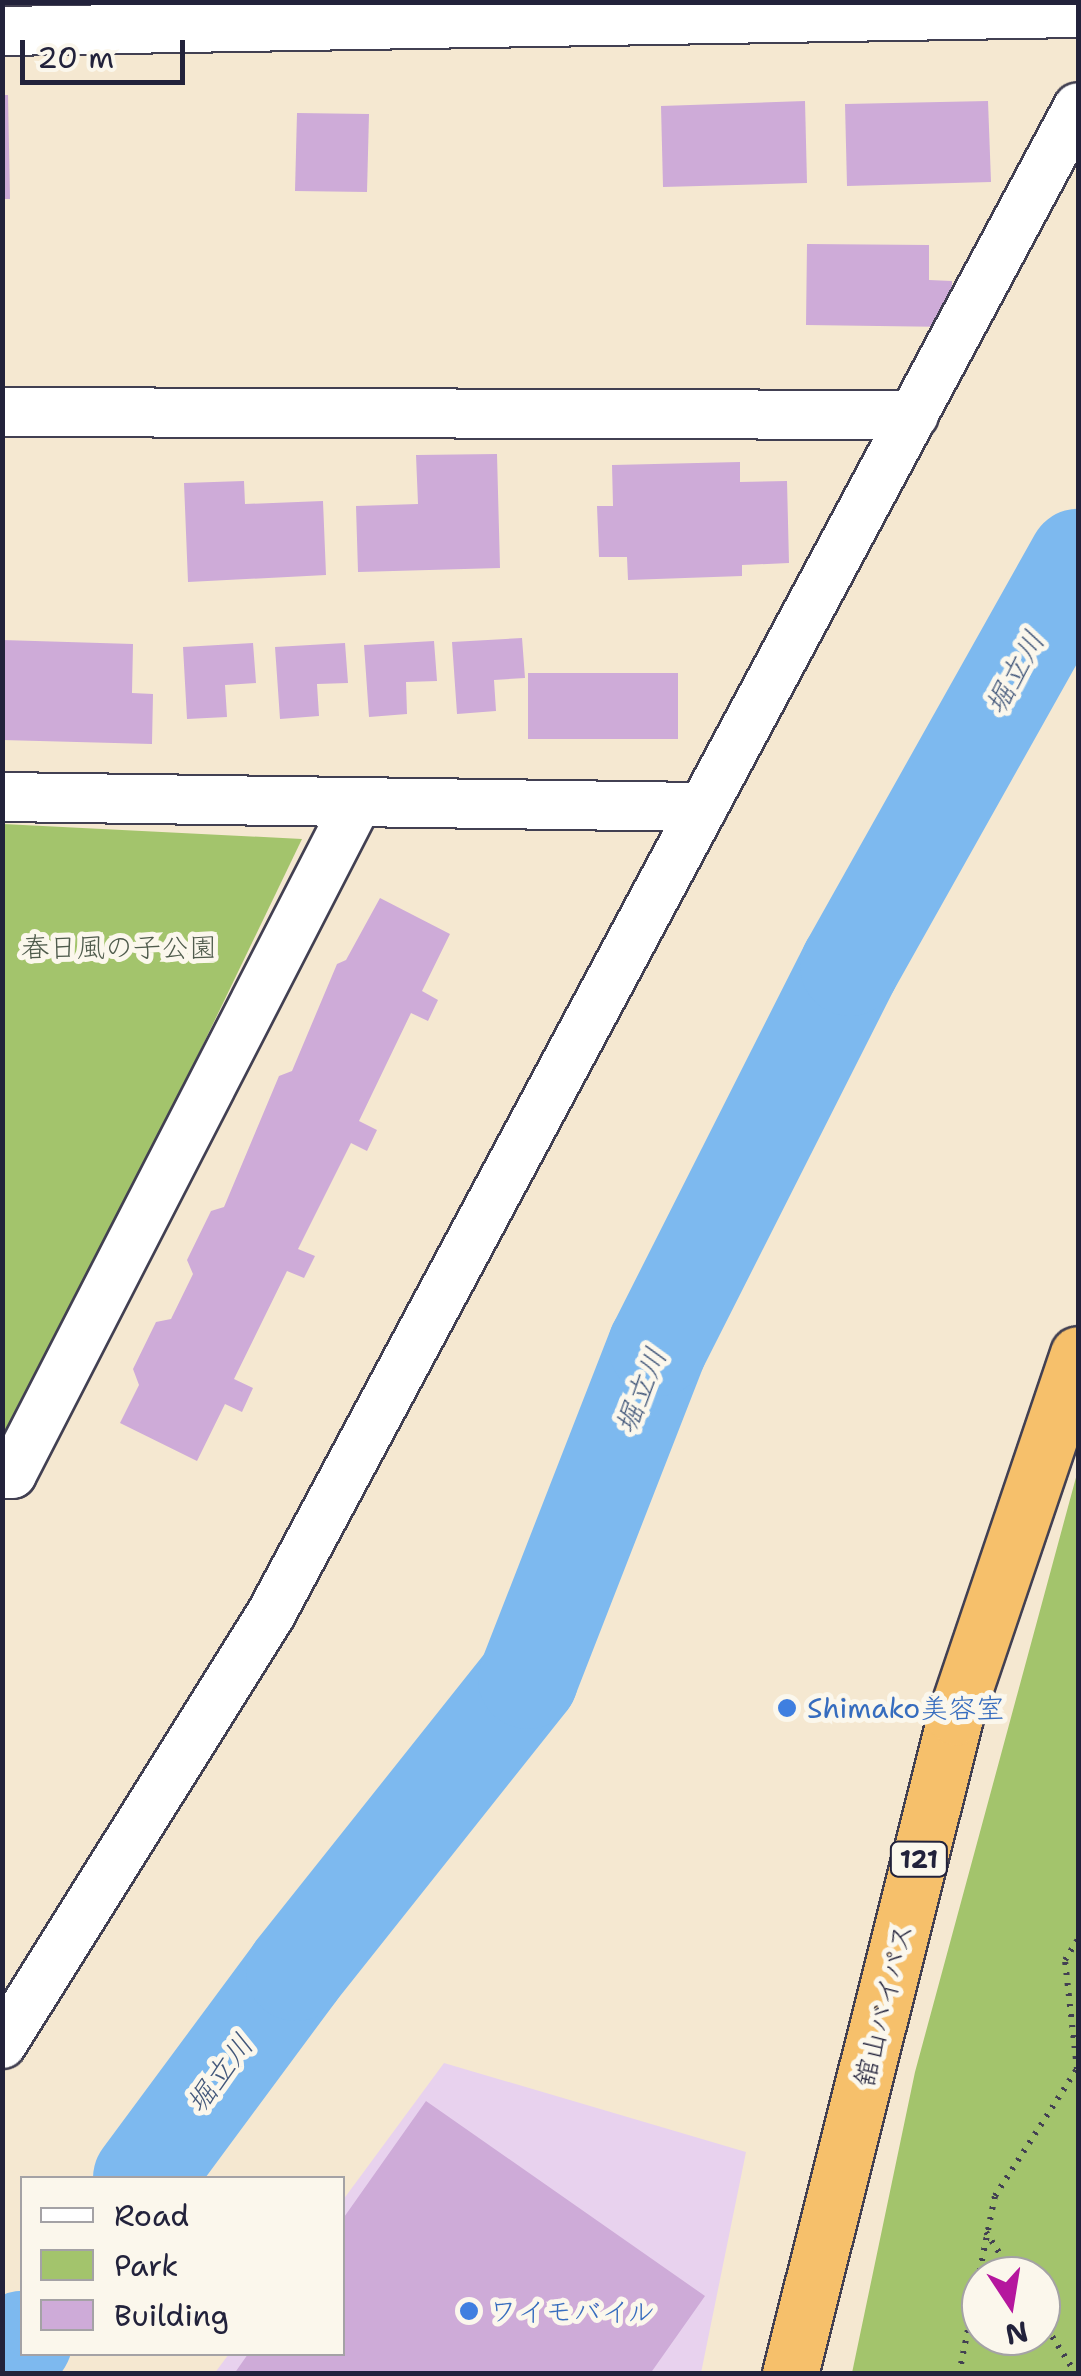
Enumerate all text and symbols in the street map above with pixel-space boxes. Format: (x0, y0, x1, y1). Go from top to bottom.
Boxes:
scale bar (25, 20, 190, 82)
text: 20 m (37, 37, 114, 78)
water label: 堀立川 (977, 625, 1053, 721)
park label: 春日風の子公園 (21, 930, 217, 964)
water label: 堀立川 (607, 1343, 675, 1439)
place label: Shimako美容室 (807, 1691, 1004, 1725)
marker: Shimako美容室 (776, 1697, 798, 1719)
road number: 121 (889, 1839, 949, 1879)
street label: 舘山バイパス (846, 1919, 920, 2091)
water label: 堀立川 (179, 2027, 261, 2121)
legend (20, 2176, 345, 2356)
text: Road (114, 2195, 189, 2236)
text: Park (114, 2245, 178, 2286)
north arrow (961, 2256, 1061, 2356)
place label: ワイモバイル (489, 2294, 657, 2328)
text: Building (114, 2295, 229, 2336)
marker: ワイモバイル (458, 2300, 480, 2322)
text: N (1002, 2312, 1032, 2354)

